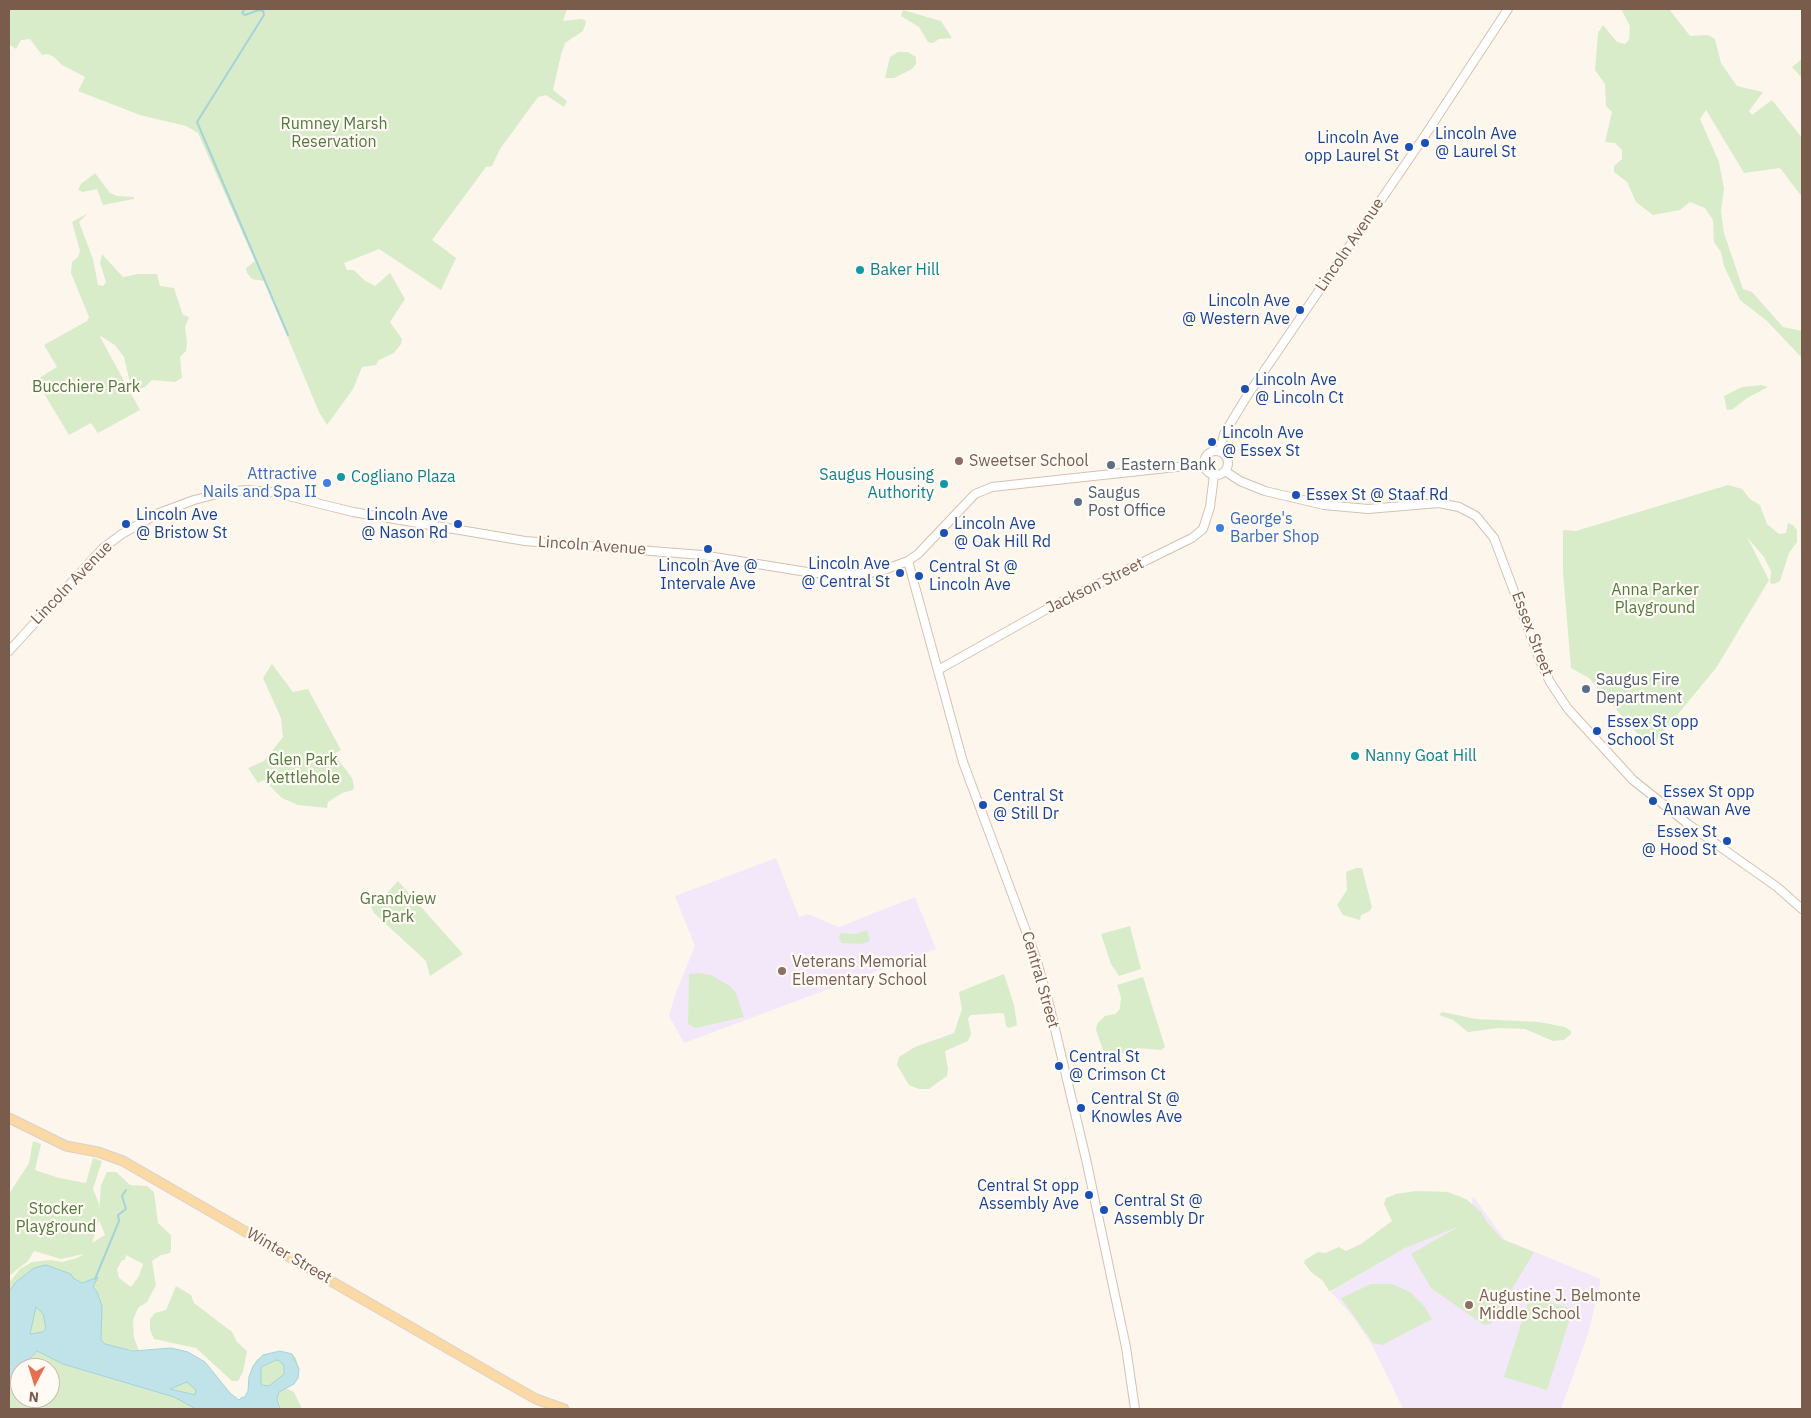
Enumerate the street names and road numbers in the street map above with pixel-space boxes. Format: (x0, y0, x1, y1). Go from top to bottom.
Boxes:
street label: Lincoln Avenue (1312, 195, 1388, 295)
street label: Lincoln Avenue (537, 533, 647, 559)
street label: Lincoln Avenue (27, 537, 117, 629)
street label: Jackson Street (1043, 554, 1147, 618)
street label: Essex Street (1507, 589, 1557, 679)
street label: Central Street (1017, 929, 1063, 1031)
street label: Winter Street (243, 1224, 335, 1288)

